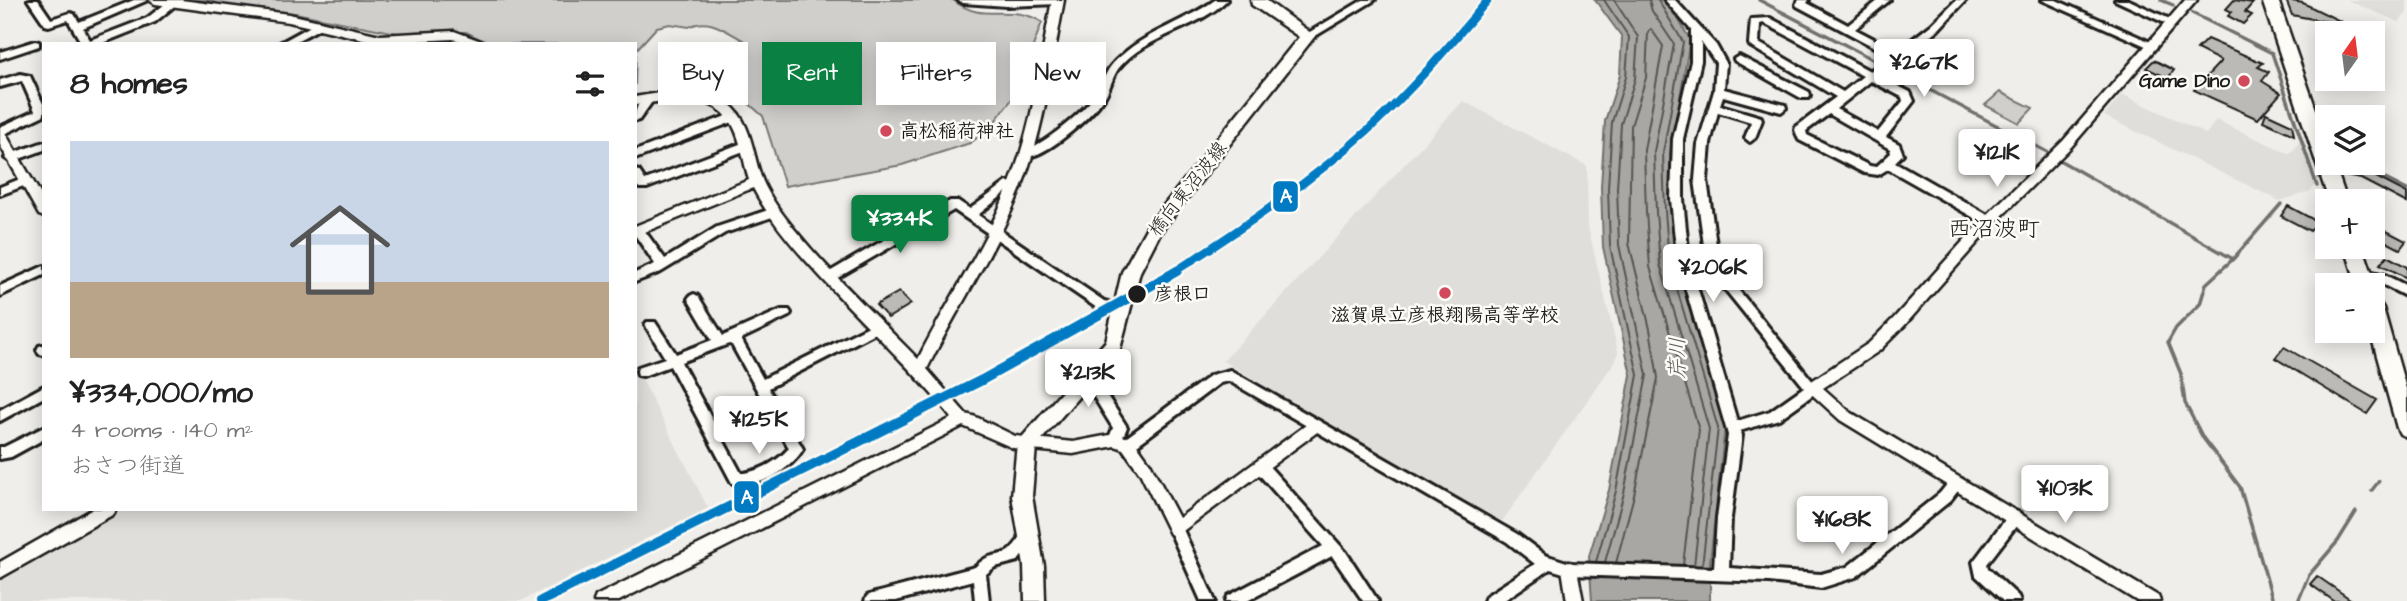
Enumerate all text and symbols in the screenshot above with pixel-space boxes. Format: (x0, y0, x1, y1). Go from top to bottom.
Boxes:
north arrow (2315, 21, 2385, 91)
map controls (2315, 21, 2385, 343)
pin: ¥267K (1875, 40, 1973, 99)
chip: Buy (658, 42, 748, 105)
chip: Rent (762, 42, 862, 105)
chip: Filters (876, 42, 996, 105)
chip: New (1010, 42, 1106, 105)
text: ¥267K (1890, 46, 1958, 78)
text: 8 homes (70, 63, 188, 105)
icon: filters (571, 65, 609, 103)
place label: Game Dino (2139, 68, 2230, 95)
marker: Game Dino (2236, 73, 2252, 89)
button: layers (2315, 105, 2385, 175)
place label: 高松稲荷神社 (900, 118, 1014, 145)
marker: 高松稲荷神社 (878, 123, 894, 139)
pin: ¥121K (1948, 130, 2046, 189)
street label: 橋向東沼波線 (1142, 136, 1234, 242)
text: ¥121K (1974, 136, 2020, 168)
line badge: A (1272, 180, 1299, 213)
text: A (1280, 184, 1293, 211)
icon: home (277, 187, 403, 313)
button: + (2315, 189, 2385, 259)
pin: ¥334K (851, 196, 949, 255)
text: ¥334K (867, 202, 933, 234)
district label: 西沼波町 (1948, 213, 2040, 245)
pin: ¥206K (1664, 244, 1762, 304)
text: ¥206K (1679, 251, 1747, 283)
button: − (2315, 273, 2385, 343)
place label: 彦根口 (1154, 281, 1211, 308)
marker: 彦根口 (1126, 283, 1148, 305)
marker: 滋賀県立彦根翔陽高等学校 (1437, 285, 1453, 301)
place label: 滋賀県立彦根翔陽高等学校 (1331, 302, 1559, 329)
water label: 芹川 (1663, 337, 1692, 379)
pin: ¥213K (1039, 350, 1137, 409)
text: ¥213K (1061, 356, 1115, 388)
text: ¥334,000/mo (70, 372, 253, 414)
pin: ¥125K (710, 396, 808, 456)
text: ¥125K (730, 403, 788, 435)
text: 4 rooms · 140 m² (70, 414, 253, 446)
text: おさつ街道 (70, 450, 185, 482)
pin: ¥103K (2016, 466, 2114, 525)
text: ¥103K (2037, 472, 2093, 504)
line badge: A (733, 480, 760, 514)
text: A (741, 485, 754, 512)
pin: ¥168K (1793, 496, 1891, 556)
text: ¥168K (1813, 503, 1871, 535)

